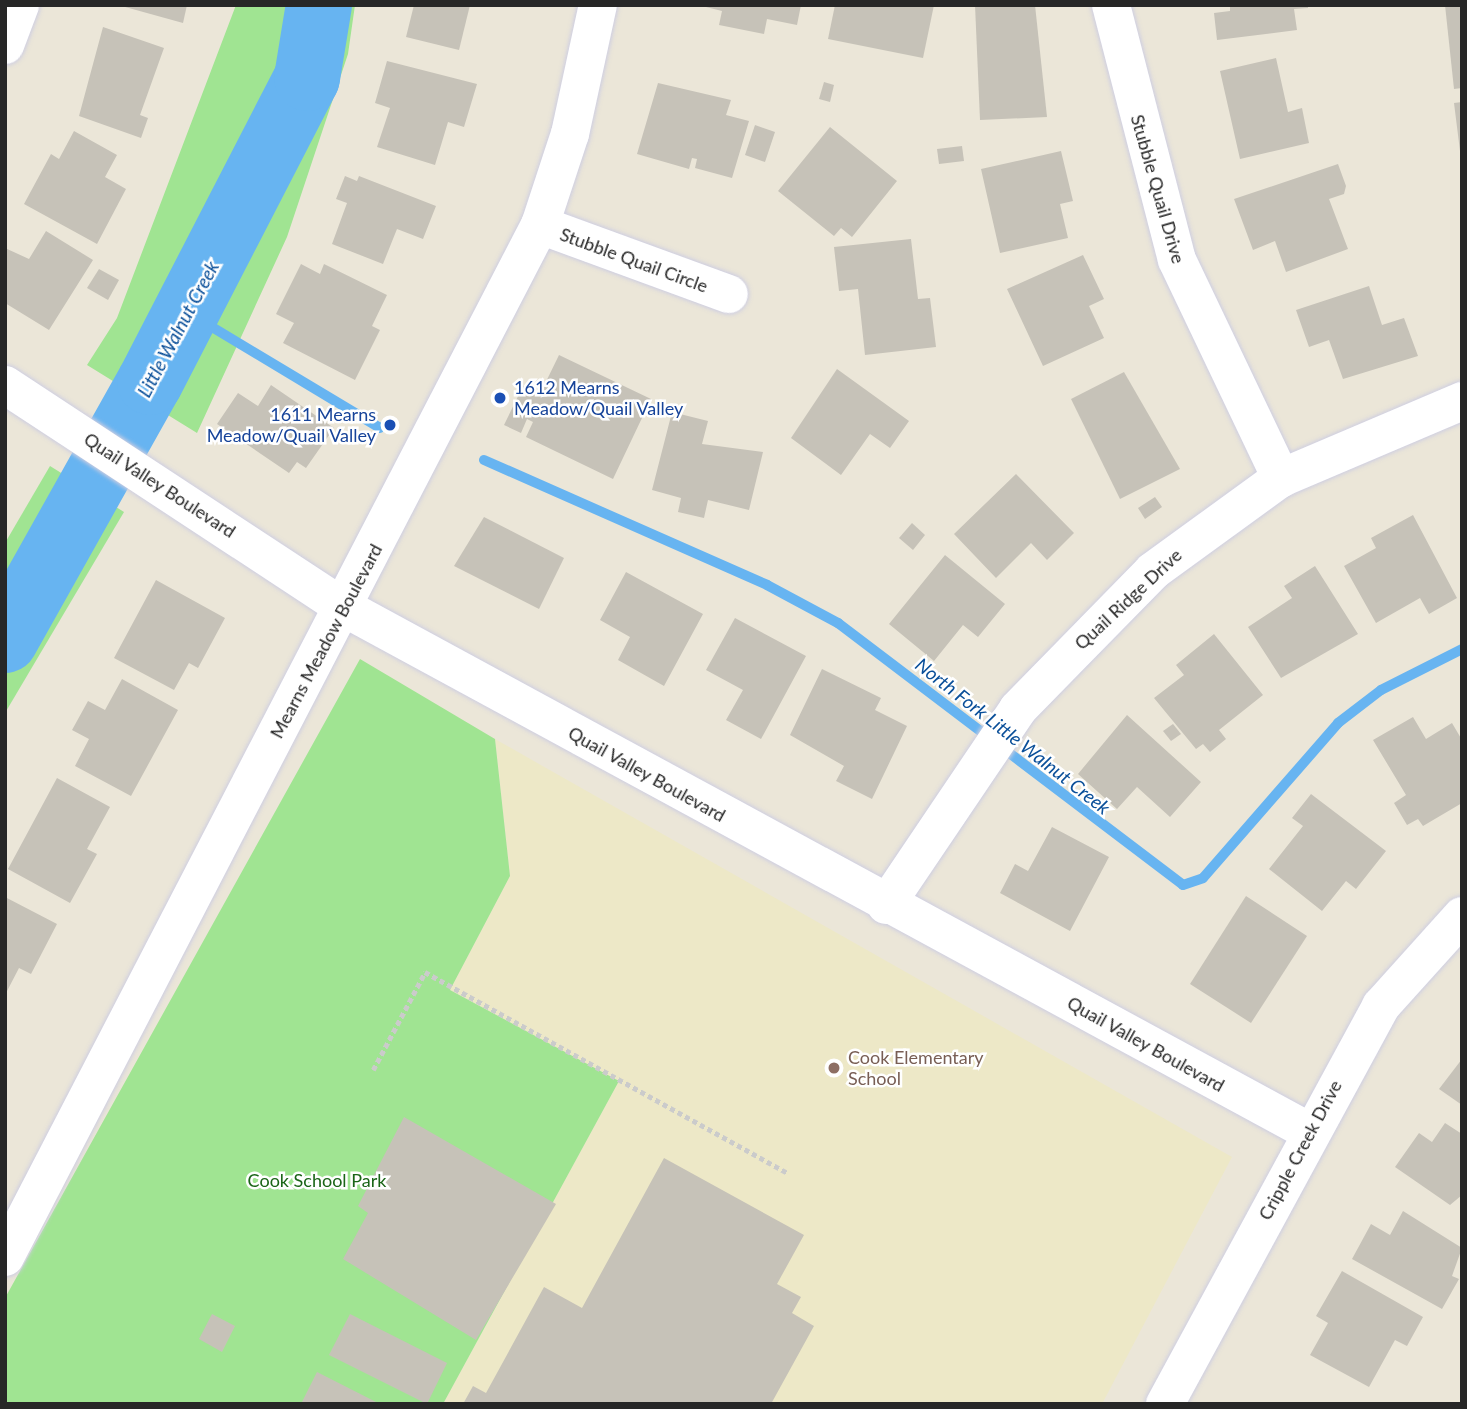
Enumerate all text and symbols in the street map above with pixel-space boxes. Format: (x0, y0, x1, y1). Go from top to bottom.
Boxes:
street label: Stubble Quail Drive (1126, 112, 1190, 266)
street label: Stubble Quail Circle (557, 223, 711, 297)
water label: Little Walnut Creek (132, 257, 224, 401)
place label: 1612 Mearns Meadow/Quail Valley (514, 377, 684, 420)
marker: 1612 Mearns Meadow/Quail Valley (492, 390, 508, 406)
place label: 1611 Mearns Meadow/Quail Valley (206, 404, 376, 446)
marker: 1611 Mearns Meadow/Quail Valley (382, 417, 398, 433)
street label: Quail Valley Boulevard (80, 428, 240, 542)
street label: Mearns Meadow Boulevard (265, 540, 387, 742)
street label: Quail Ridge Drive (1070, 544, 1186, 654)
water label: North Fork Little Walnut Creek (911, 653, 1115, 819)
street label: Quail Valley Boulevard (564, 722, 730, 826)
street label: Quail Valley Boulevard (1063, 992, 1229, 1096)
place label: Cook Elementary School (848, 1047, 984, 1090)
marker: Cook Elementary School (826, 1060, 842, 1076)
street label: Cripple Creek Drive (1254, 1076, 1346, 1224)
park label: Cook School Park (248, 1169, 386, 1191)

